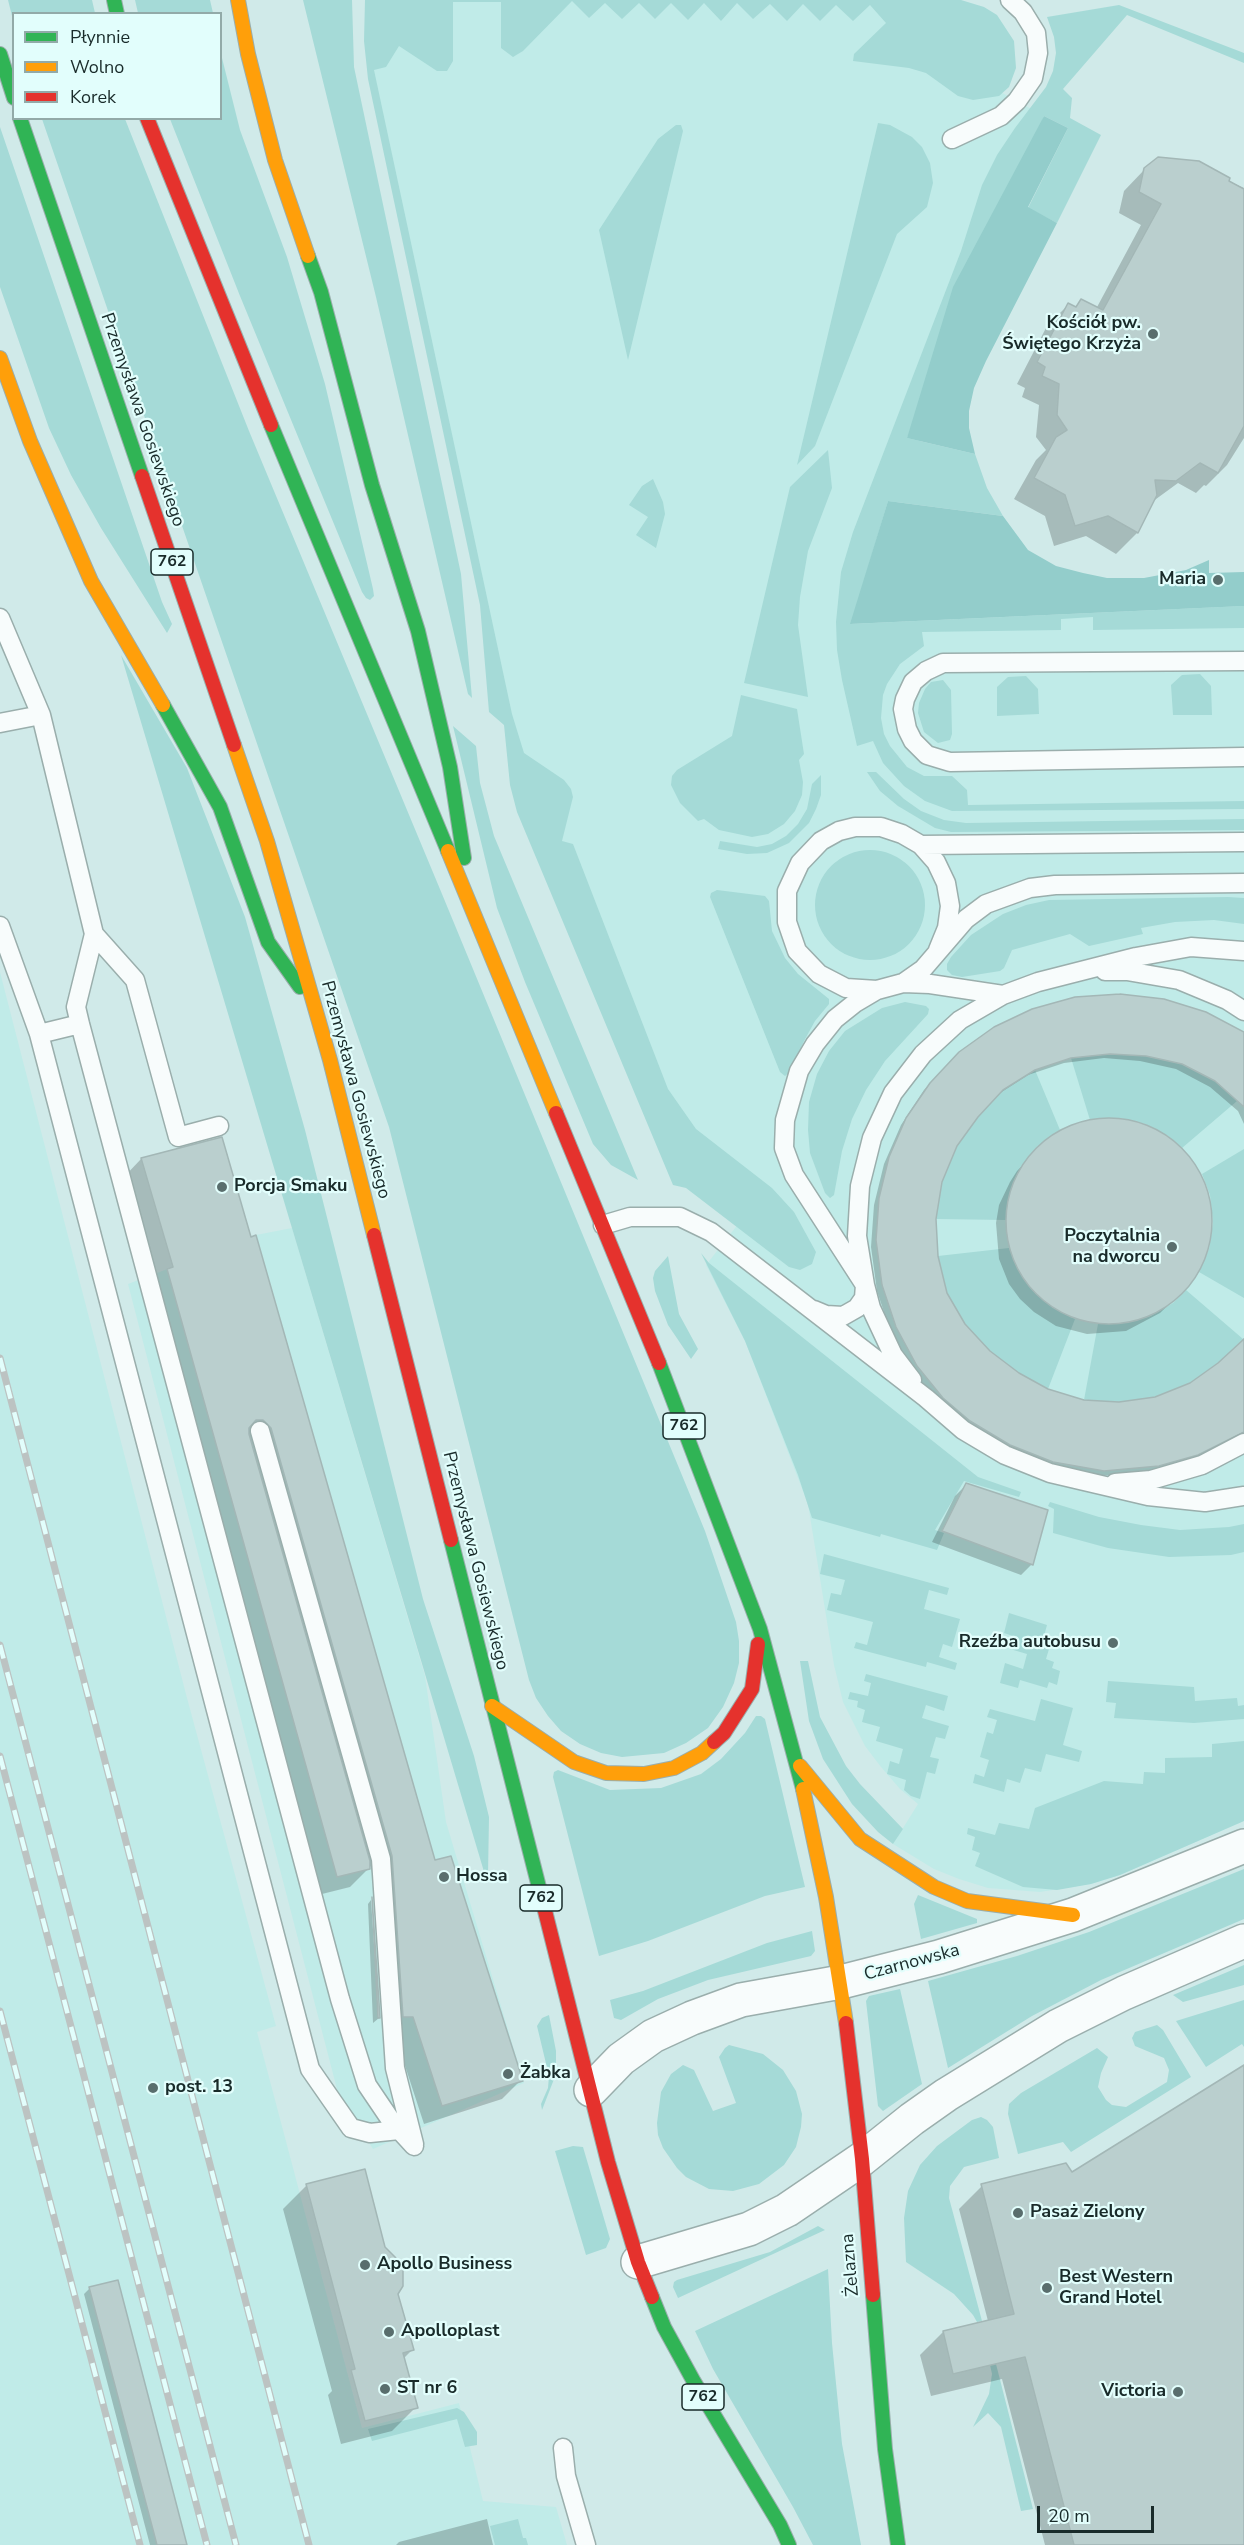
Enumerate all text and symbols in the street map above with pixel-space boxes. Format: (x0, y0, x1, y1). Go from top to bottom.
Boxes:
legend (12, 12, 222, 120)
text: Płynnie (70, 25, 130, 49)
text: Wolno (70, 55, 124, 79)
text: Korek (70, 85, 116, 109)
street label: Przemysława Gosiewskiego (95, 310, 189, 530)
place label: Kościół pw. Świętego Krzyża (1002, 313, 1141, 356)
marker: Kościół pw. Świętego Krzyża (1146, 327, 1160, 341)
road number: 762 (151, 549, 193, 575)
place label: Maria (1159, 569, 1206, 591)
marker: Maria (1211, 573, 1225, 587)
street label: Przemysława Gosiewskiego (315, 979, 395, 1201)
place label: Porcja Smaku (234, 1176, 347, 1198)
marker: Porcja Smaku (215, 1180, 229, 1194)
place label: Poczytalnia na dworcu (1064, 1226, 1160, 1268)
marker: Poczytalnia na dworcu (1165, 1240, 1179, 1254)
road number: 762 (663, 1413, 705, 1439)
street label: Przemysława Gosiewskiego (437, 1449, 513, 1673)
place label: Rzeźba autobusu (959, 1632, 1101, 1654)
marker: Rzeźba autobusu (1106, 1636, 1120, 1650)
place label: Hossa (456, 1866, 508, 1888)
marker: Hossa (437, 1870, 451, 1884)
road number: 762 (520, 1885, 562, 1911)
street label: Czarnowska (862, 1940, 962, 1986)
place label: Żabka (520, 2063, 571, 2085)
marker: Żabka (501, 2067, 515, 2081)
place label: post. 13 (165, 2077, 233, 2099)
marker: post. 13 (146, 2081, 160, 2095)
place label: Pasaż Zielony (1030, 2202, 1144, 2224)
marker: Pasaż Zielony (1011, 2206, 1025, 2220)
street label: Żelazna (838, 2233, 864, 2297)
place label: Apollo Business (377, 2254, 512, 2276)
marker: Apollo Business (358, 2258, 372, 2272)
place label: Best Western Grand Hotel (1059, 2267, 1173, 2310)
marker: Best Western Grand Hotel (1040, 2281, 1054, 2295)
place label: Apolloplast (401, 2321, 499, 2343)
marker: Apolloplast (382, 2325, 396, 2339)
place label: ST nr 6 (397, 2378, 457, 2400)
place label: Victoria (1101, 2381, 1166, 2403)
marker: ST nr 6 (378, 2382, 392, 2396)
road number: 762 (682, 2384, 724, 2410)
marker: Victoria (1171, 2385, 1185, 2399)
scale bar (1040, 2494, 1157, 2532)
text: 20 m (1048, 2504, 1090, 2528)

